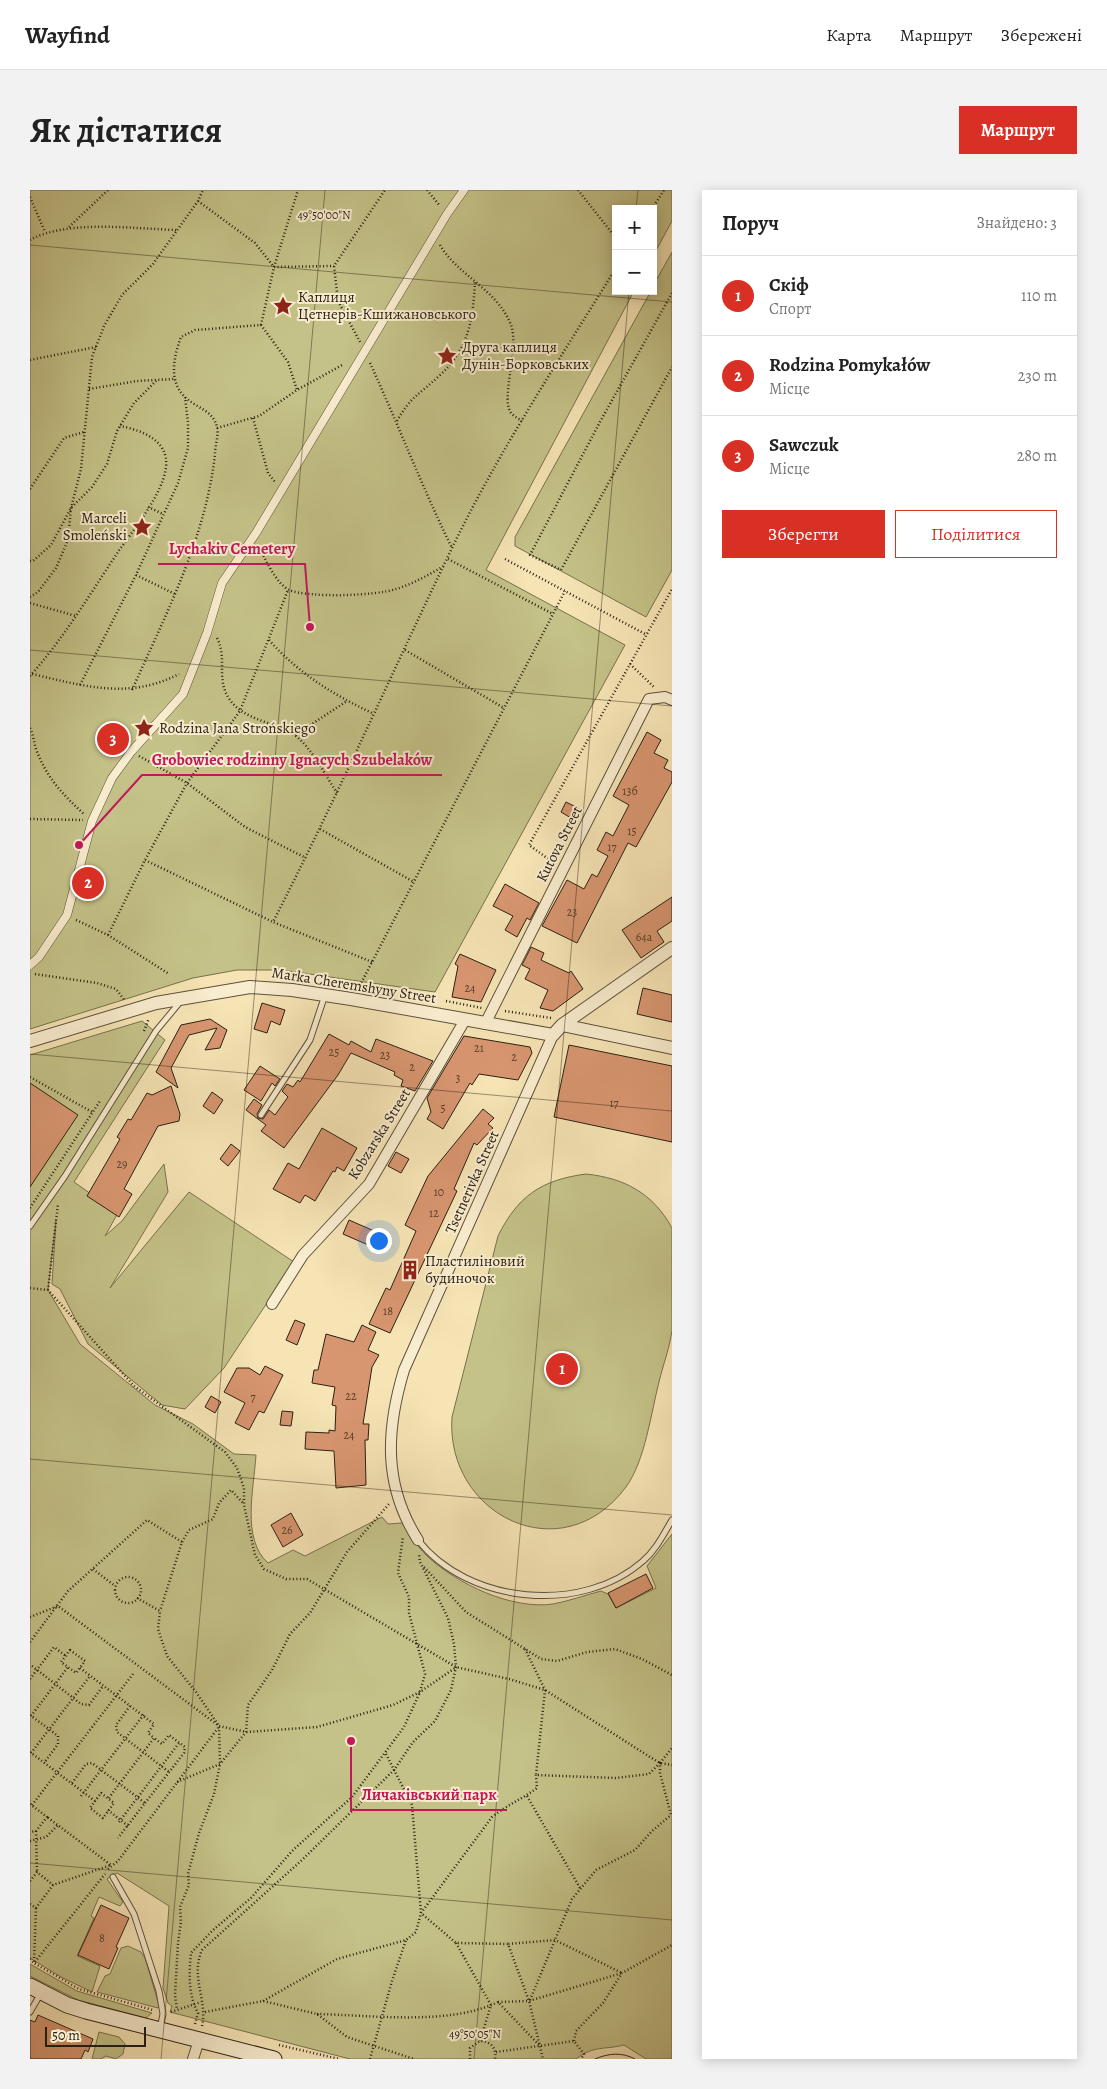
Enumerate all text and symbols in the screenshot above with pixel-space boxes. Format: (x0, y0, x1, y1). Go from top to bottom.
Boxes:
text: Wayfind (25, 19, 110, 51)
text: Карта (826, 23, 872, 47)
text: Маршрут (900, 23, 973, 47)
text: Збережені (1001, 23, 1082, 47)
text: Як дістатися (30, 106, 222, 154)
button: Маршрут (959, 106, 1077, 154)
map controls (612, 205, 657, 295)
button: + (612, 205, 657, 250)
text: 49°50'00"N (297, 207, 351, 223)
text: Поруч (722, 209, 779, 237)
text: Знайдено: 3 (976, 212, 1057, 234)
button: − (612, 250, 657, 295)
text: Скіф (769, 272, 809, 298)
text: 1 (735, 285, 741, 307)
text: 110 m (1021, 285, 1057, 307)
place label: Каплиця Цетнерів-Кшижановського (298, 287, 476, 324)
place icon: Каплиця Цетнерів-Кшижановського (272, 295, 294, 317)
text: Спорт (769, 298, 811, 320)
place label: Друга каплиця Дунін-Борковських (462, 337, 590, 374)
place icon: Друга каплиця Дунін-Борковських (436, 345, 458, 367)
text: Rodzina Pomykałów (769, 352, 930, 378)
text: 2 (734, 365, 742, 387)
text: 230 m (1018, 365, 1057, 387)
text: Місце (769, 378, 810, 400)
text: Sawczuk (769, 432, 839, 458)
text: 3 (735, 445, 741, 467)
text: 280 m (1017, 445, 1057, 467)
text: Місце (769, 458, 810, 480)
place label: Marceli Smoleński (63, 508, 127, 545)
button: Зберегти (722, 510, 885, 558)
button: Поділитися (895, 510, 1057, 558)
place icon: Marceli Smoleński (131, 516, 153, 538)
callout: Lychakiv Cemetery (158, 533, 305, 564)
text: Lychakiv Cemetery (169, 538, 296, 560)
place icon: Rodzina Jana Strońskiego (133, 717, 155, 739)
place label: Rodzina Jana Strońskiego (159, 718, 316, 738)
pin: 3 (97, 720, 129, 758)
callout: Grobowiec rodzinny Ignacych Szubelaków (142, 744, 442, 775)
text: Grobowiec rodzinny Ignacych Szubelaków (152, 749, 432, 771)
house number: 13б (622, 783, 638, 799)
street label: Kutova Street (531, 803, 587, 885)
house number: 15 (627, 823, 637, 839)
house number: 17 (607, 839, 618, 855)
pin: 2 (72, 864, 104, 902)
house number: 23 (567, 904, 577, 920)
house number: 64а (636, 929, 653, 945)
street label: Marka Cheremshyny Street (270, 962, 438, 1008)
house number: 24 (464, 980, 476, 996)
house number: 21 (474, 1040, 484, 1056)
house number: 25 (329, 1044, 339, 1060)
house number: 23 (380, 1047, 390, 1063)
house number: 2 (511, 1049, 517, 1065)
house number: 2 (409, 1059, 415, 1075)
house number: 3 (456, 1070, 461, 1086)
street label: Kobzarska Street (343, 1085, 415, 1183)
house number: 17 (609, 1095, 620, 1111)
house number: 5 (440, 1100, 446, 1116)
street label: Tsetnerivka Street (440, 1127, 504, 1237)
house number: 29 (116, 1156, 128, 1172)
house number: 10 (434, 1184, 444, 1200)
house number: 12 (429, 1205, 439, 1221)
your location (366, 1228, 392, 1254)
place label: Пластиліновий будиночок (425, 1251, 525, 1288)
building icon: Пластиліновий будиночок (399, 1259, 421, 1281)
house number: 18 (383, 1303, 393, 1319)
pin: 1 (546, 1350, 578, 1388)
house number: 22 (345, 1388, 357, 1404)
house number: 7 (250, 1389, 256, 1405)
house number: 24 (343, 1427, 355, 1443)
house number: 26 (281, 1522, 293, 1538)
callout: Личаківський парк (351, 1779, 507, 1810)
text: Личаківський парк (361, 1784, 497, 1806)
house number: 8 (99, 1930, 105, 1946)
scale bar (45, 2024, 146, 2047)
text: 50 m (52, 2026, 80, 2045)
text: 49°50'05"N (449, 2026, 501, 2042)

